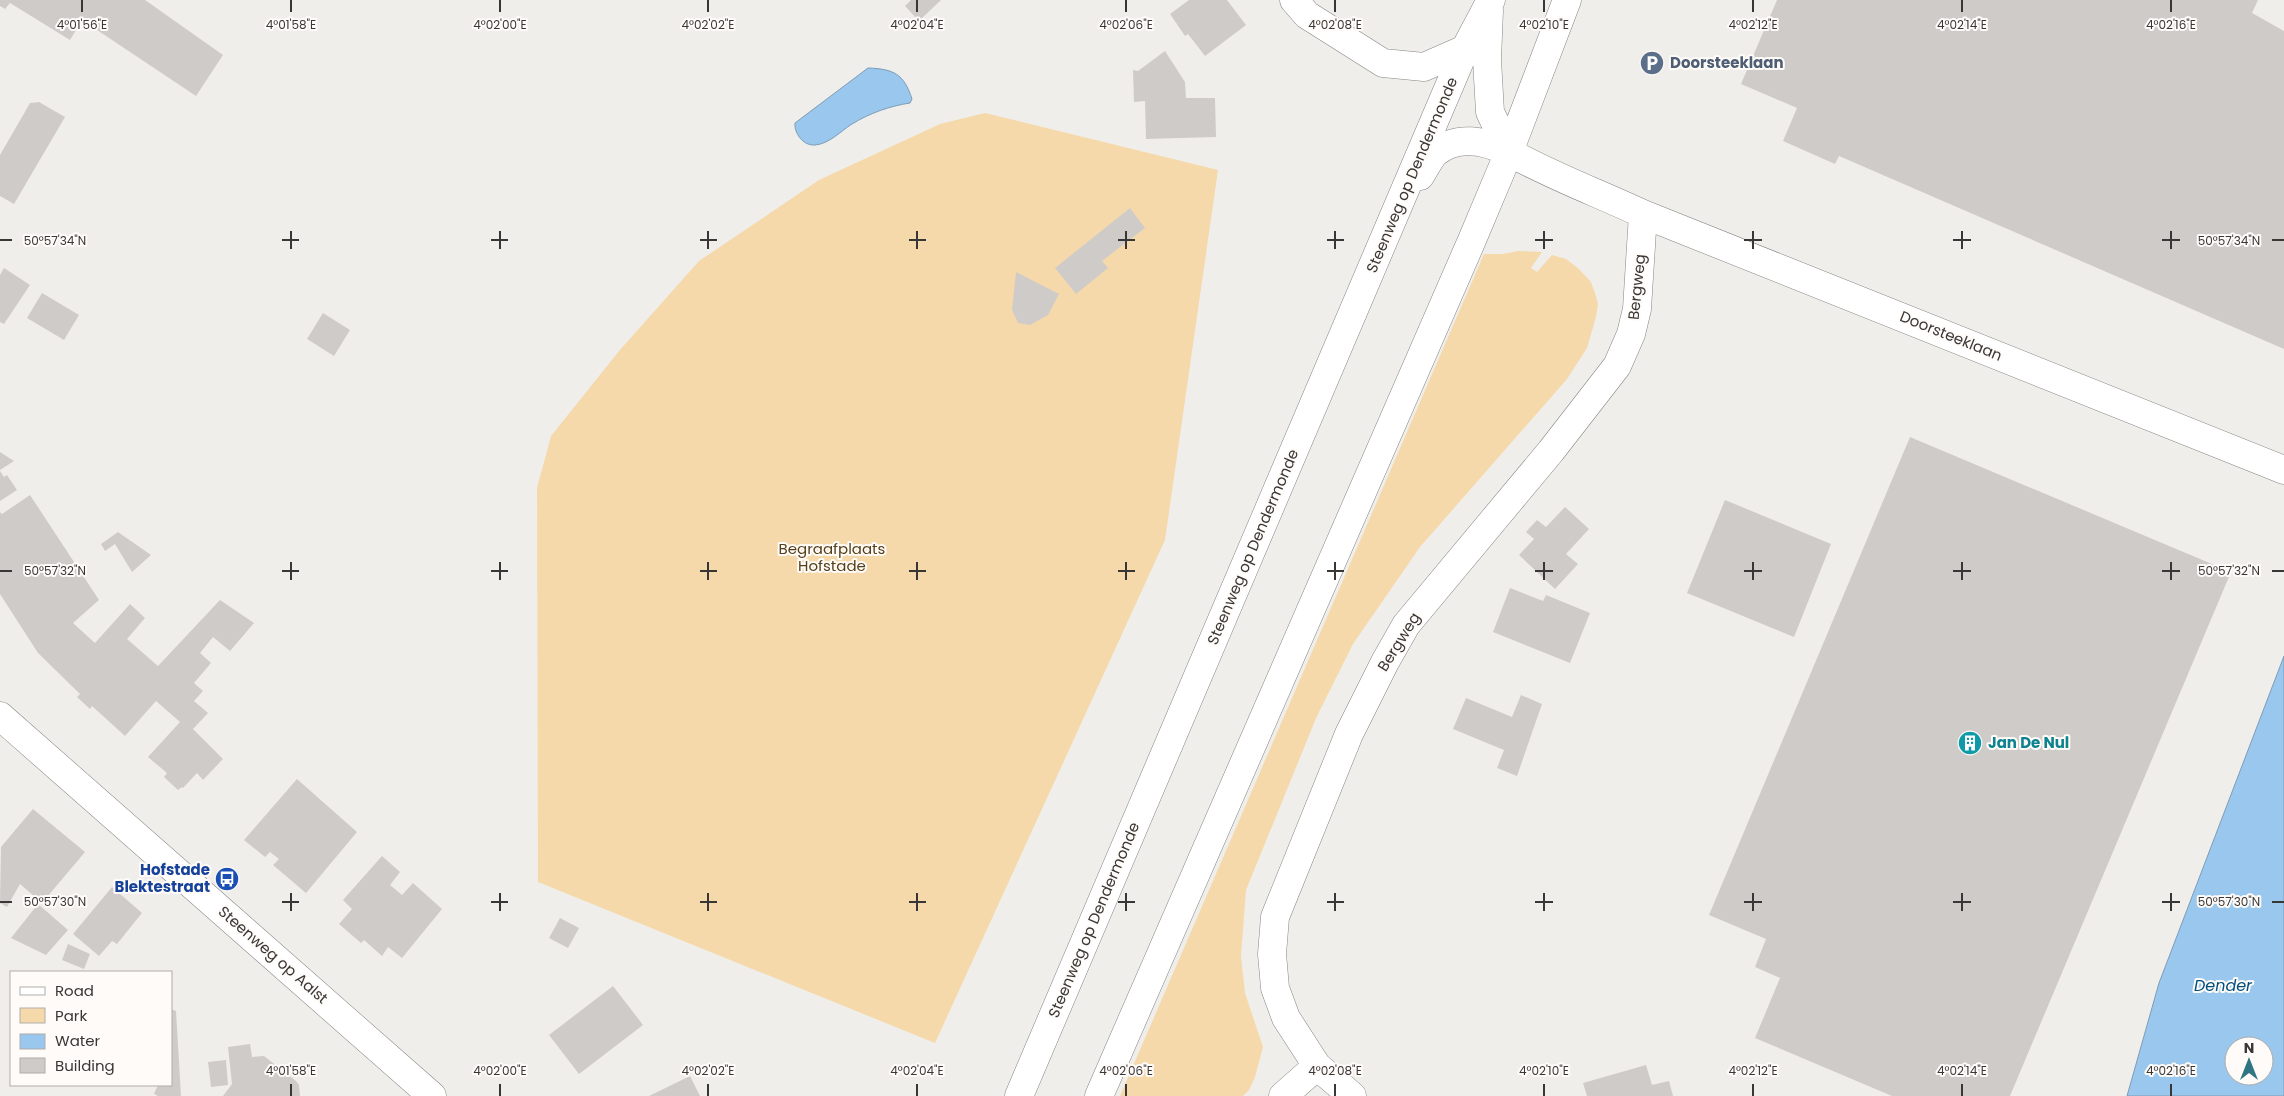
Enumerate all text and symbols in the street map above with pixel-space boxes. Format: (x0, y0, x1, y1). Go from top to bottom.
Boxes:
text: 4°01'56"E (57, 16, 107, 33)
text: 4°01'58"E (266, 16, 316, 33)
text: 4°02'00"E (473, 16, 527, 33)
text: 4°02'02"E (682, 16, 734, 33)
text: 4°02'04"E (890, 16, 944, 33)
text: 4°02'06"E (1099, 16, 1153, 33)
text: 4°02'08"E (1308, 16, 1362, 33)
text: 4°02'10"E (1519, 16, 1569, 33)
text: 4°02'12"E (1728, 16, 1778, 33)
text: 4°02'14"E (1937, 16, 1987, 33)
text: 4°02'16"E (2146, 16, 2196, 33)
parking icon: Doorsteeklaan (1639, 50, 1665, 76)
place label: Doorsteeklaan (1670, 52, 1784, 73)
street label: Steenweg op Dendermonde (1361, 74, 1462, 276)
text: 50°57'34"N (24, 232, 86, 249)
text: 50°57'34"N (2198, 232, 2260, 249)
street label: Bergweg (1623, 253, 1650, 321)
street label: Doorsteeklaan (1897, 305, 2005, 366)
street label: Steenweg op Dendermonde (1202, 446, 1303, 648)
park label: Begraafplaats Hofstade (779, 538, 886, 576)
text: 50°57'32"N (24, 562, 86, 579)
text: 50°57'32"N (2198, 562, 2260, 579)
street label: Bergweg (1372, 608, 1425, 675)
building icon: Jan De Nul (1957, 730, 1983, 756)
place label: Jan De Nul (1988, 732, 2069, 753)
street label: Steenweg op Dendermonde (1043, 819, 1144, 1021)
place label: Hofstade Blektestraat (115, 859, 210, 897)
bus stop icon: Hofstade Blektestraat (214, 866, 240, 892)
text: 50°57'30"N (24, 893, 86, 910)
text: 50°57'30"N (2198, 893, 2260, 910)
street label: Steenweg op Aalst (214, 901, 333, 1008)
legend (10, 971, 172, 1086)
water label: Dender (2194, 974, 2253, 997)
text: Road (55, 980, 94, 1001)
text: Park (55, 1005, 87, 1026)
text: Water (55, 1030, 101, 1051)
north arrow (2224, 1036, 2274, 1086)
text: N (2244, 1038, 2254, 1058)
text: Building (55, 1055, 115, 1076)
text: 4°01'58"E (266, 1062, 316, 1079)
text: 4°02'00"E (473, 1062, 527, 1079)
text: 4°02'02"E (682, 1062, 734, 1079)
text: 4°02'04"E (890, 1062, 944, 1079)
text: 4°02'06"E (1099, 1062, 1153, 1079)
text: 4°02'08"E (1308, 1062, 1362, 1079)
text: 4°02'10"E (1519, 1062, 1569, 1079)
text: 4°02'12"E (1728, 1062, 1778, 1079)
text: 4°02'14"E (1937, 1062, 1987, 1079)
text: 4°02'16"E (2146, 1062, 2196, 1079)

